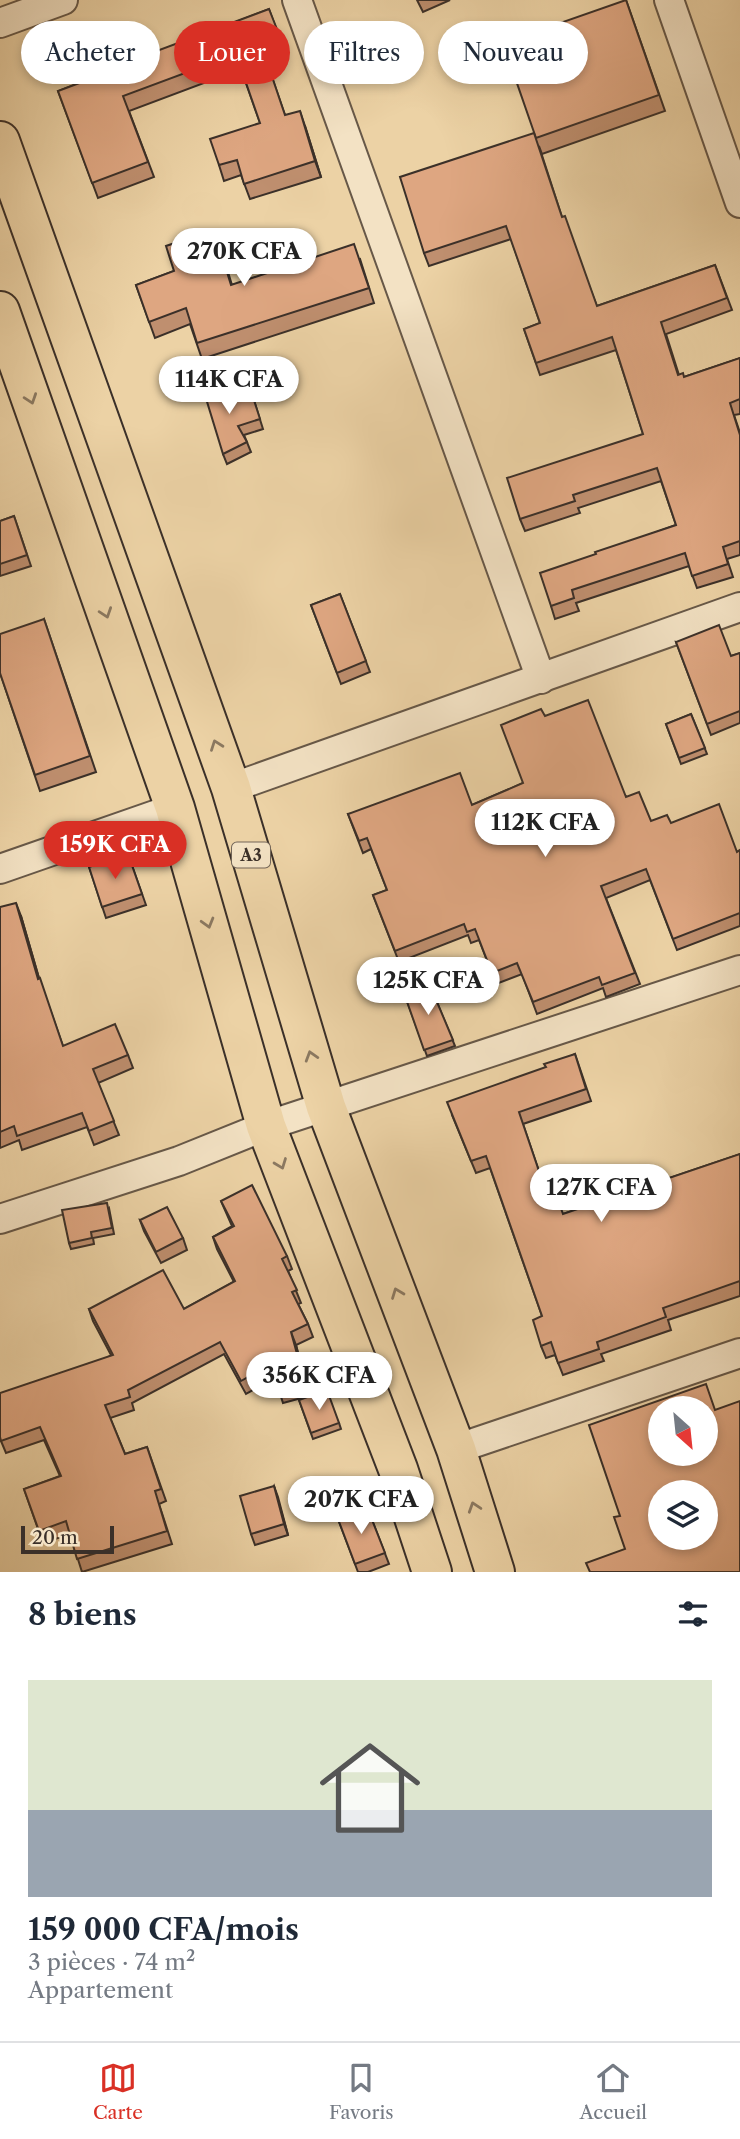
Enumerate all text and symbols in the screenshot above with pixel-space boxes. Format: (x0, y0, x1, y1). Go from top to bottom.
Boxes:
chip: Acheter (21, 21, 160, 84)
chip: Louer (174, 21, 290, 84)
chip: Filtres (304, 21, 424, 84)
chip: Nouveau (438, 21, 588, 84)
pin: 270K CFA (172, 229, 316, 288)
text: 270K CFA (187, 237, 301, 265)
pin: 114K CFA (157, 356, 301, 416)
text: 114K CFA (175, 365, 283, 393)
one-way arrow (23, 392, 37, 404)
one-way arrow (98, 607, 112, 619)
one-way arrow (210, 739, 224, 751)
pin: 112K CFA (473, 800, 617, 859)
text: 112K CFA (491, 808, 599, 836)
pin: 159K CFA (43, 822, 187, 881)
text: 159K CFA (60, 830, 170, 858)
road number: A3 (232, 842, 270, 868)
one-way arrow (199, 916, 214, 928)
pin: 125K CFA (356, 958, 500, 1017)
text: 125K CFA (373, 966, 483, 994)
one-way arrow (305, 1050, 320, 1062)
one-way arrow (272, 1157, 286, 1169)
pin: 127K CFA (529, 1164, 673, 1224)
text: 127K CFA (546, 1173, 656, 1201)
one-way arrow (391, 1288, 405, 1300)
pin: 356K CFA (247, 1352, 391, 1412)
text: 356K CFA (262, 1361, 376, 1389)
north arrow (648, 1396, 718, 1466)
map controls (648, 1396, 718, 1550)
pin: 207K CFA (289, 1476, 433, 1536)
button: layers (648, 1480, 718, 1550)
text: 207K CFA (304, 1485, 418, 1513)
one-way arrow (468, 1501, 482, 1514)
scale bar (21, 1523, 114, 1555)
text: 20 m (32, 1526, 78, 1549)
icon: filters (674, 1595, 712, 1633)
text: 8 biens (28, 1596, 137, 1633)
icon: home (307, 1725, 433, 1851)
text: 159 000 CFA/mois (28, 1911, 299, 1948)
text: 3 pièces · 74 m² (28, 1948, 195, 1976)
text: Appartement (28, 1976, 173, 2004)
tab: Carte (93, 2059, 143, 2124)
tab: Favoris (329, 2059, 394, 2124)
tab: Accueil (580, 2059, 647, 2124)

